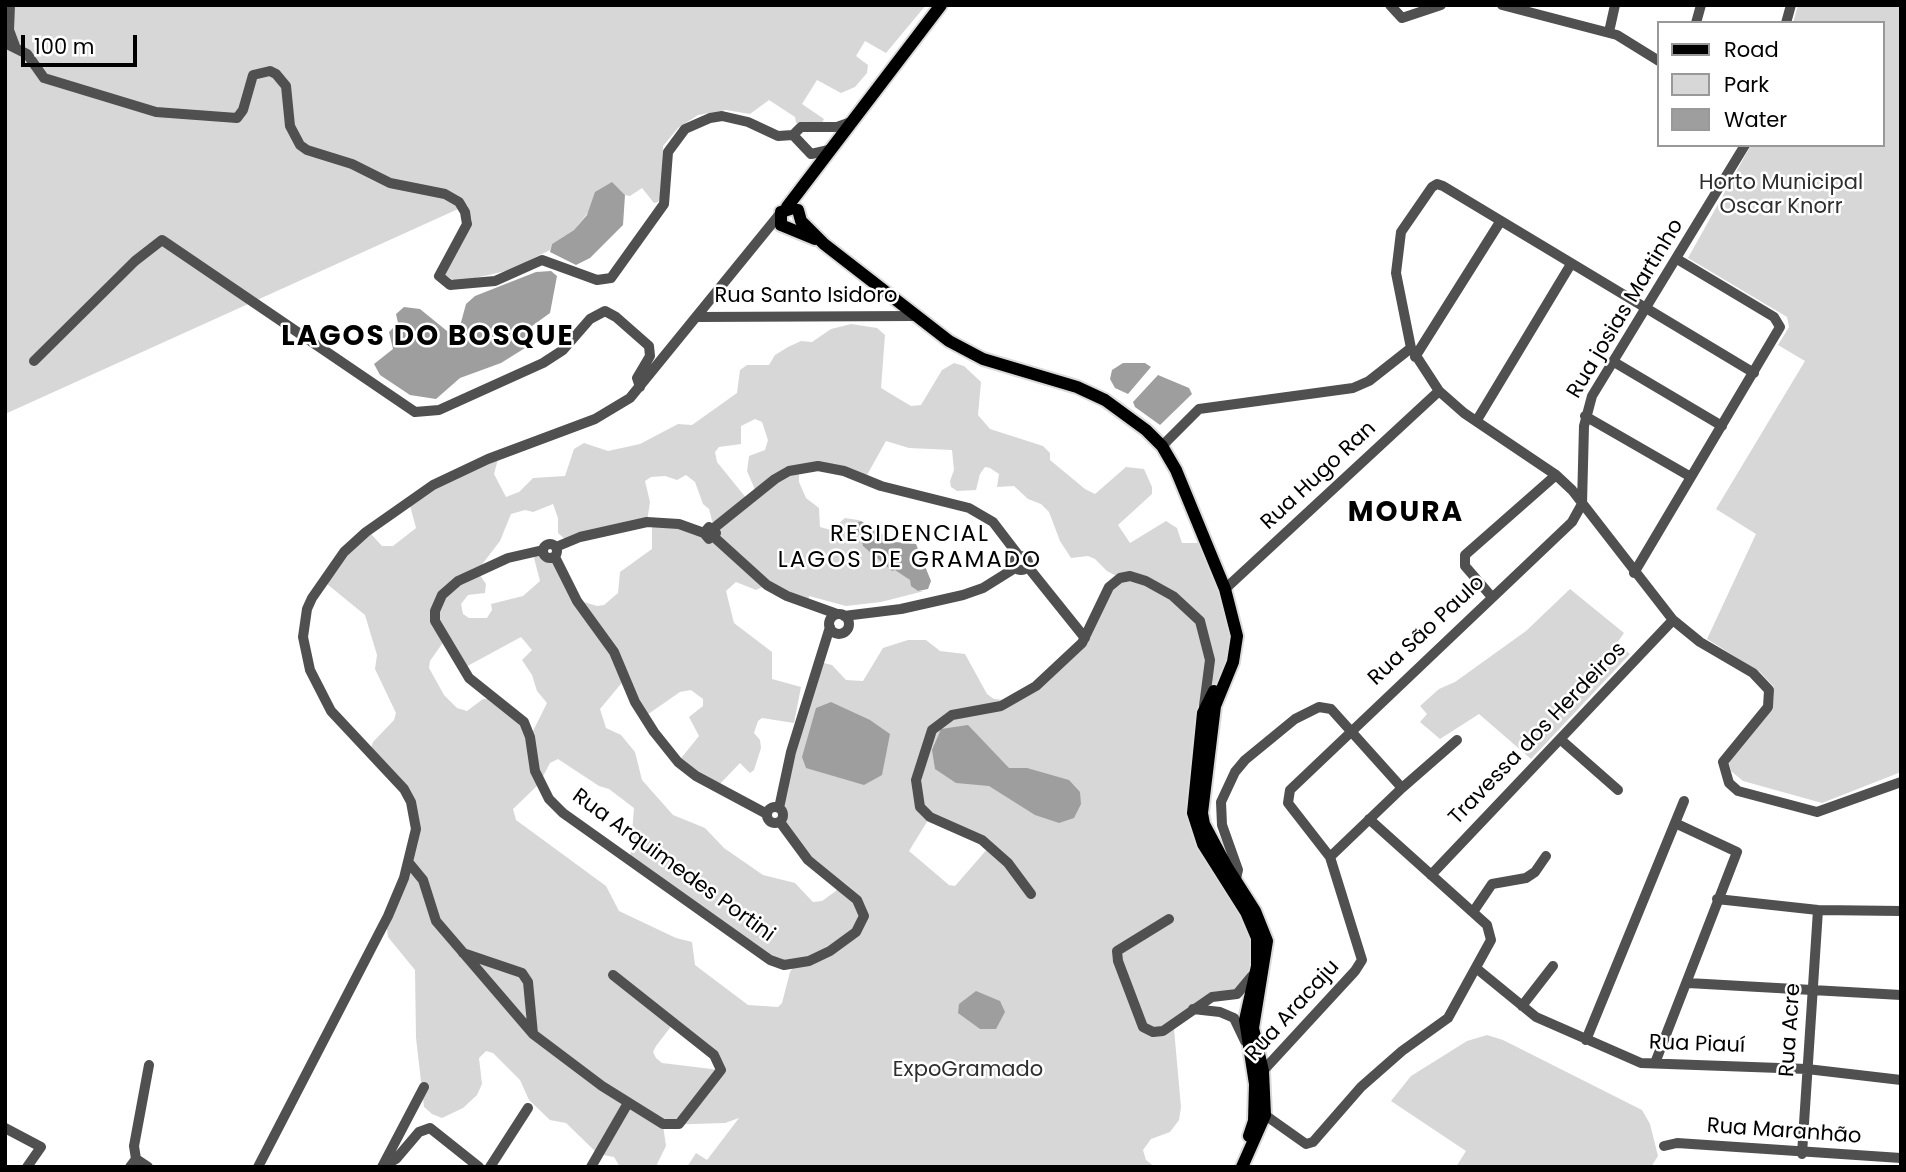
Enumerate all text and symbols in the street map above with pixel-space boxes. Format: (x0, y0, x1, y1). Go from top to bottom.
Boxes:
scale bar (24, 21, 140, 65)
legend (1658, 21, 1885, 147)
text: 100 m (34, 32, 94, 61)
text: Road (1724, 35, 1779, 64)
text: Park (1724, 70, 1769, 99)
text: Water (1724, 105, 1787, 134)
park label: Horto Municipal Oscar Knorr (1699, 171, 1863, 221)
street label: Rua josias Martinho (1562, 215, 1690, 403)
street label: Rua Santo Isidoro (715, 284, 897, 310)
district label: LAGOS DO BOSQUE (283, 321, 573, 355)
street label: Rua Hugo Ran (1256, 416, 1382, 536)
district label: MOURA (1348, 497, 1464, 531)
district label: RESIDENCIAL LAGOS DE GRAMADO (780, 521, 1040, 575)
street label: Rua São Paulo (1364, 571, 1490, 691)
street label: Travessa dos Herdeiros (1444, 637, 1632, 831)
street label: Rua Arquimedes Portini (567, 784, 779, 948)
street label: Rua Aracaju (1241, 955, 1345, 1067)
street label: Rua Acre (1775, 982, 1807, 1078)
street label: Rua Piauí (1649, 1031, 1745, 1059)
park label: ExpoGramado (893, 1058, 1043, 1084)
street label: Rua Maranhão (1706, 1114, 1862, 1150)

